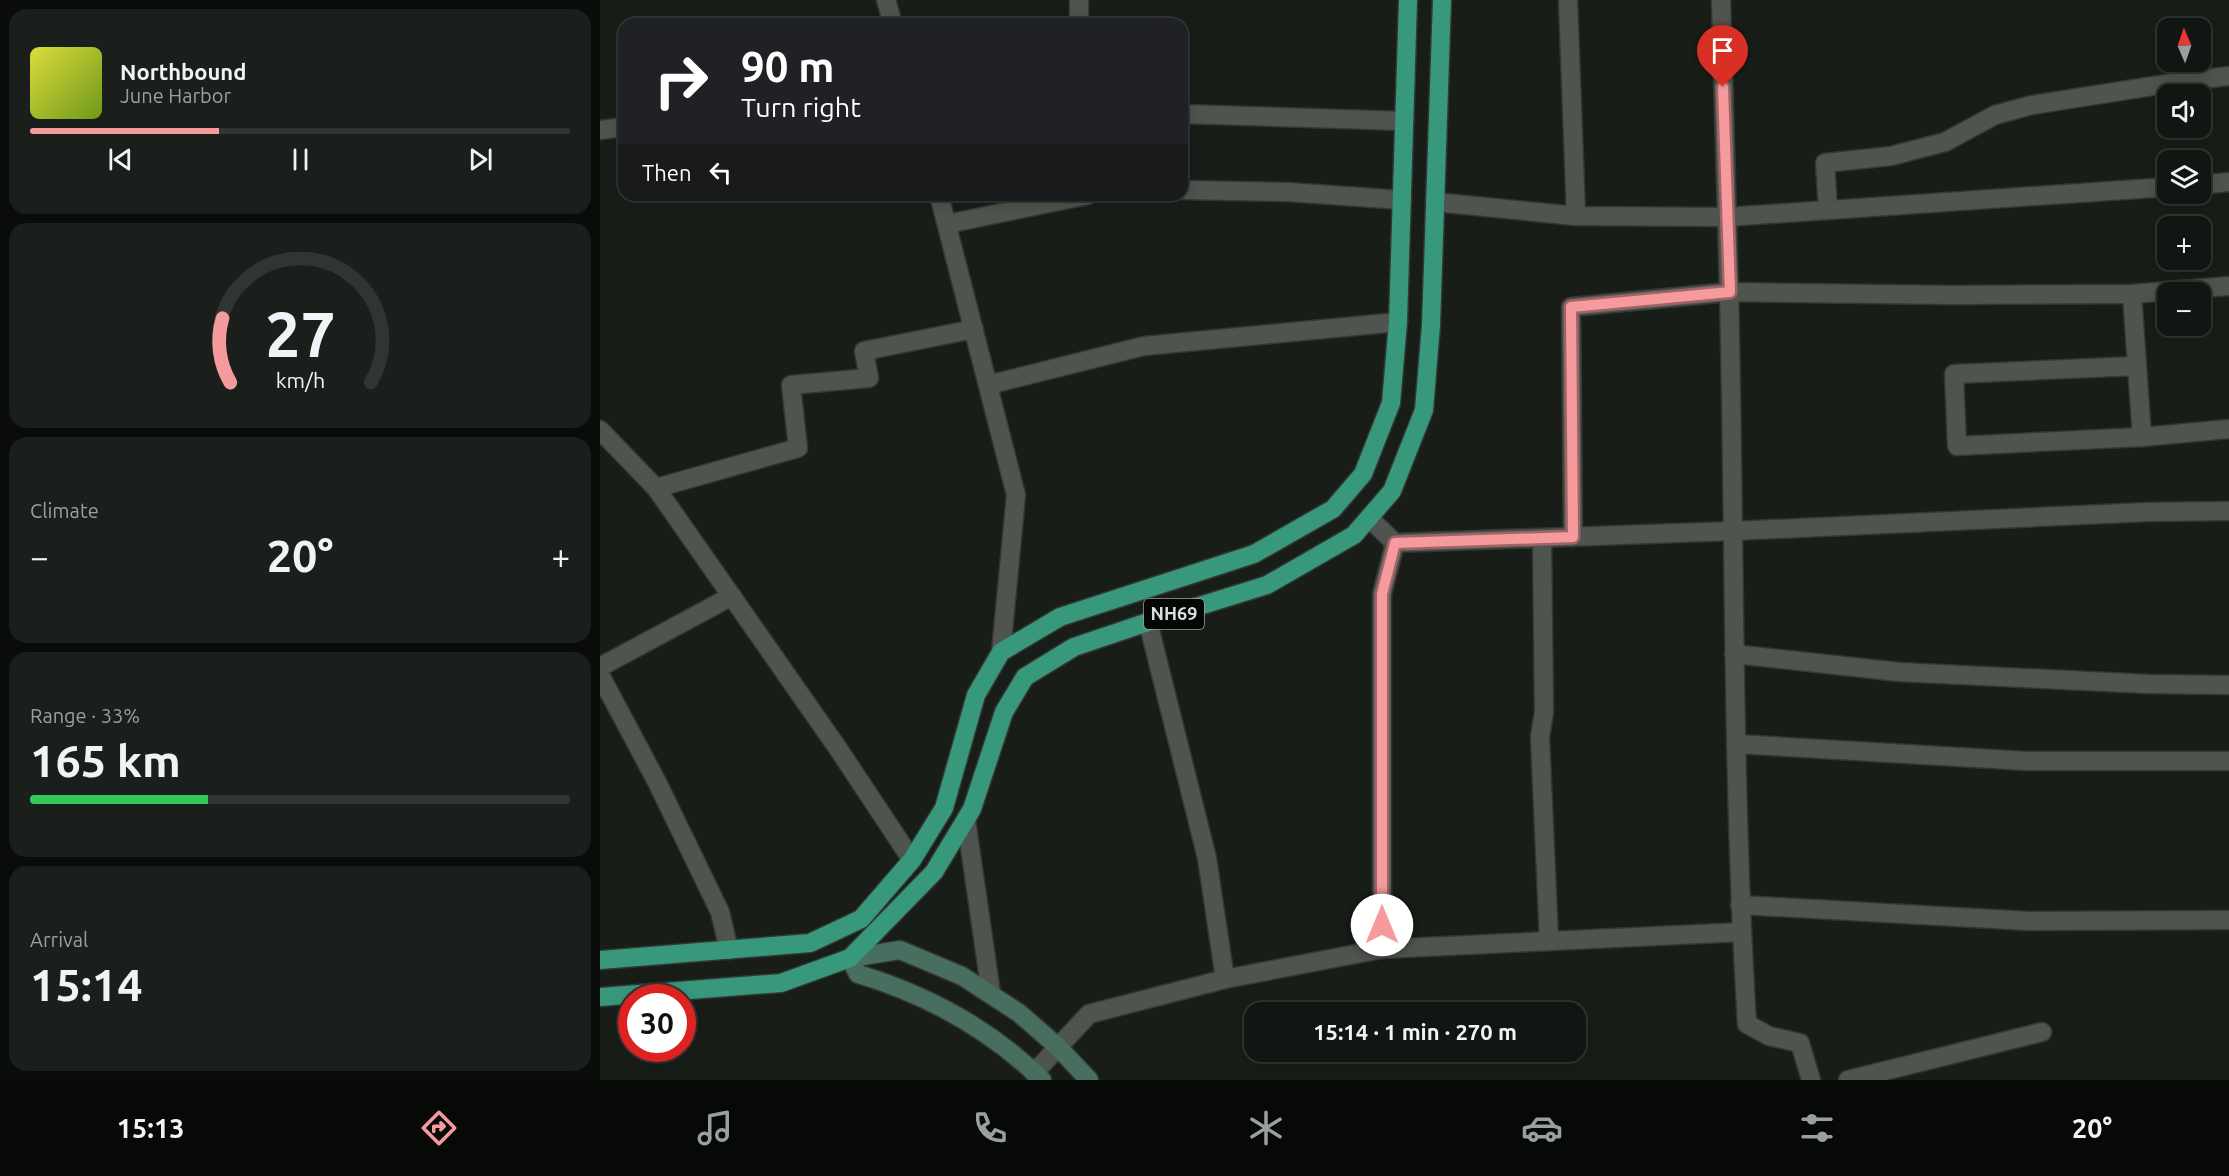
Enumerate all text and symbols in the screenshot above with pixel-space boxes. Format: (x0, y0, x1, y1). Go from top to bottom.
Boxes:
north arrow (2157, 18, 2211, 72)
map controls (2157, 18, 2211, 336)
pin (1697, 25, 1748, 87)
icon: arrive (1706, 34, 1739, 67)
icon: right (642, 42, 720, 120)
text: 90 m (741, 43, 835, 90)
text: Northbound (120, 59, 246, 84)
text: June Harbor (120, 84, 231, 107)
button: sound (2157, 84, 2211, 138)
text: Turn right (741, 92, 861, 122)
icon: previous (104, 143, 137, 176)
icon: pause (284, 143, 317, 176)
icon: next (464, 143, 497, 176)
button: layers (2157, 150, 2211, 204)
icon: left (704, 156, 737, 189)
text: Then (642, 160, 692, 185)
button: + (2157, 216, 2211, 270)
button: − (2157, 282, 2211, 336)
text: 27 (265, 299, 335, 369)
text: km/h (275, 368, 325, 392)
text: Climate (30, 499, 99, 522)
text: 20° (267, 530, 333, 581)
text: − (30, 538, 49, 575)
text: + (551, 538, 570, 575)
road number: NH69 (1144, 599, 1204, 629)
text: Range · 33% (30, 704, 140, 727)
text: 165 km (30, 735, 181, 786)
position arrow (1350, 893, 1414, 957)
text: Arrival (30, 928, 88, 951)
text: 15:14 (30, 959, 143, 1010)
speed limit sign: 30 (618, 984, 696, 1062)
text: 15:14 · 1 min · 270 m (1313, 1019, 1517, 1044)
icon: directions (418, 1107, 460, 1149)
icon: music (694, 1107, 736, 1149)
icon: phone (969, 1107, 1011, 1149)
icon: climate (1245, 1107, 1287, 1149)
icon: car (1521, 1107, 1563, 1149)
icon: filters (1796, 1107, 1838, 1149)
text: 15:13 (117, 1113, 184, 1143)
text: 20° (2072, 1113, 2112, 1143)

